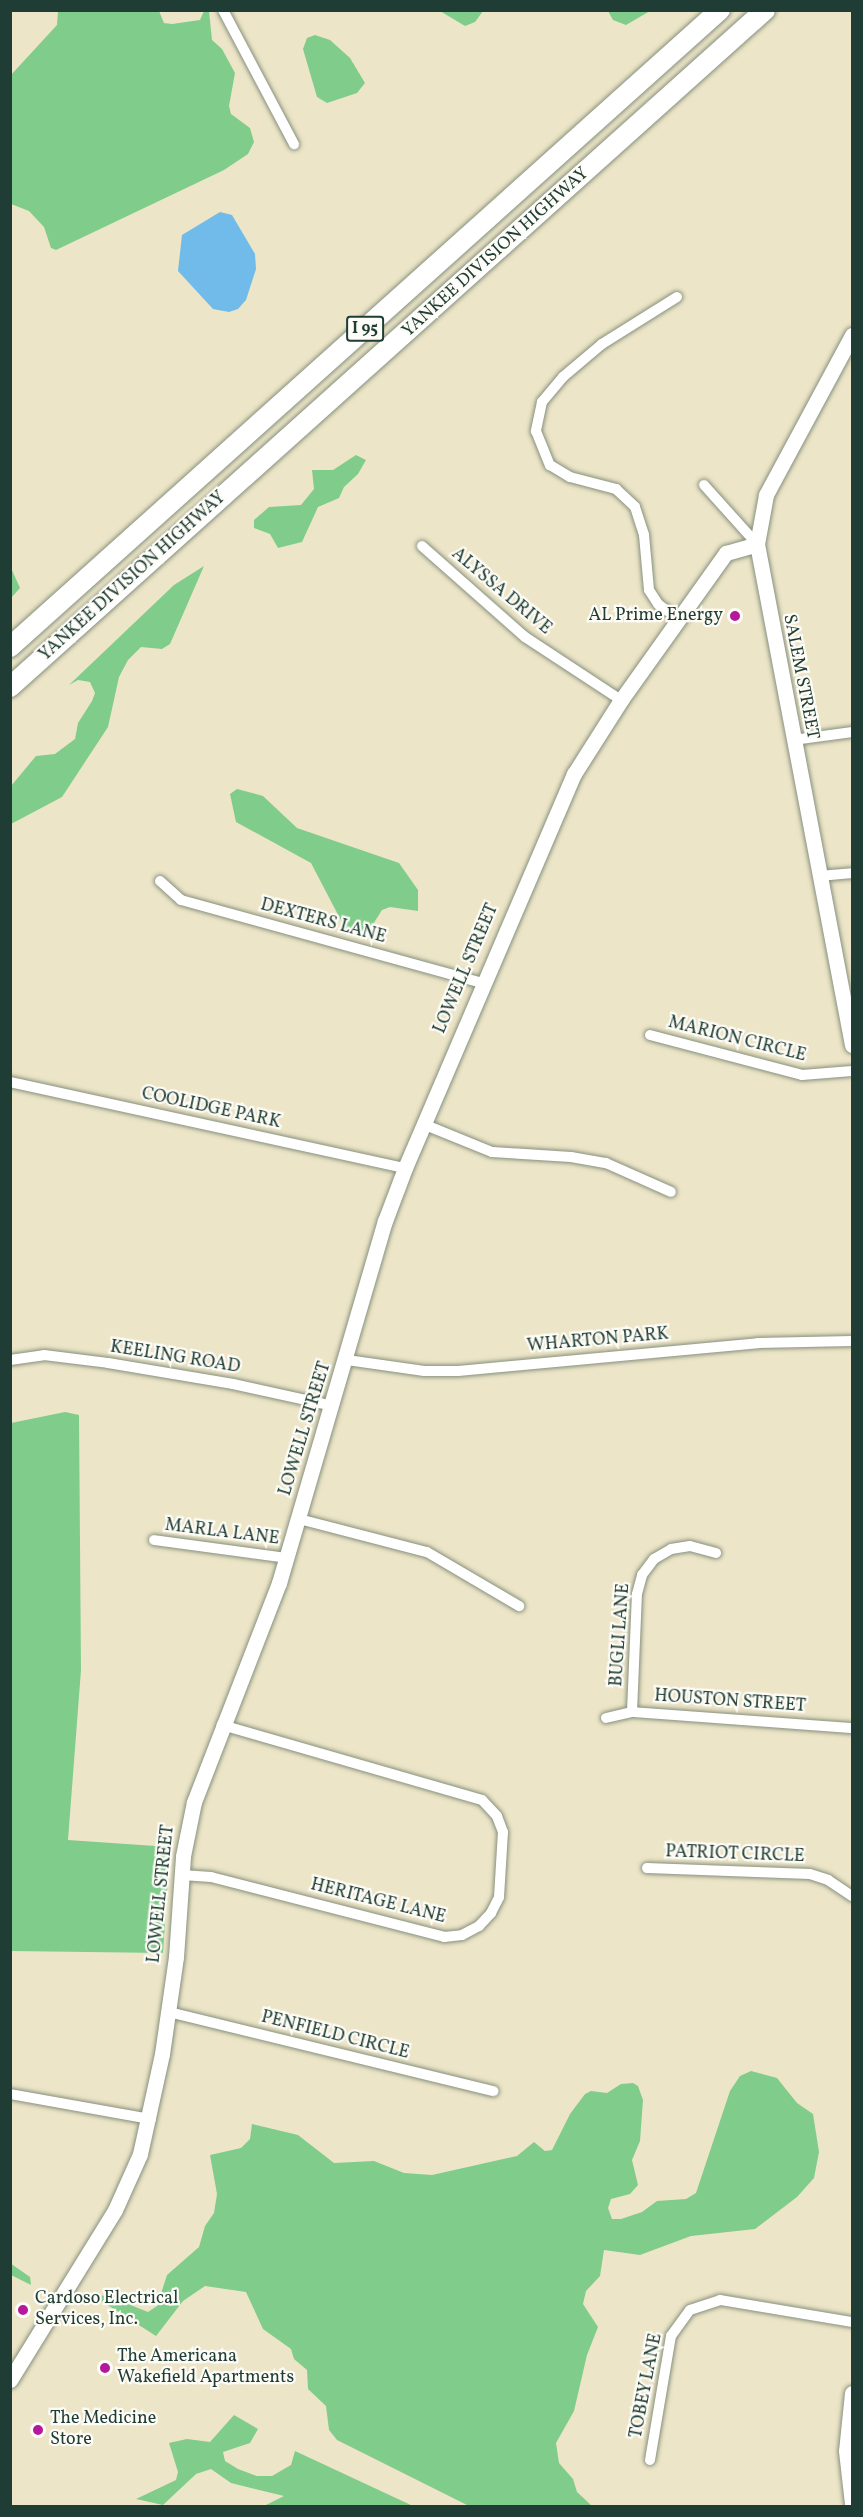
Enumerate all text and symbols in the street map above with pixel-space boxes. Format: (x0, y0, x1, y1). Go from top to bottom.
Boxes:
street label: YANKEE DIVISION HIGHWAY (398, 163, 594, 343)
road number: I 95 (346, 316, 385, 342)
street label: YANKEE DIVISION HIGHWAY (35, 487, 231, 667)
street label: ALYSSA DRIVE (447, 544, 555, 640)
place label: AL Prime Energy (589, 605, 723, 627)
marker: AL Prime Energy (728, 609, 742, 623)
street label: SALEM STREET (777, 612, 823, 742)
street label: DEXTERS LANE (258, 895, 388, 949)
street label: LOWELL STREET (430, 901, 504, 1037)
street label: MARION CIRCLE (666, 1012, 808, 1068)
street label: COOLIDGE PARK (139, 1084, 283, 1134)
street label: WHARTON PARK (526, 1324, 670, 1358)
street label: KEELING ROAD (108, 1337, 242, 1379)
street label: LOWELL STREET (275, 1359, 337, 1499)
street label: MARLA LANE (164, 1515, 280, 1551)
street label: BUGLI LANE (607, 1583, 635, 1687)
street label: HOUSTON STREET (653, 1686, 807, 1718)
street label: LOWELL STREET (144, 1824, 180, 1964)
street label: PATRIOT CIRCLE (665, 1842, 805, 1868)
street label: HERITAGE LANE (308, 1875, 448, 1929)
street label: PENFIELD CIRCLE (259, 2007, 411, 2065)
place label: Cardoso Electrical Services, Inc. (35, 2289, 178, 2332)
marker: Cardoso Electrical Services, Inc. (16, 2303, 30, 2317)
street label: TOBEY LANE (626, 2331, 668, 2441)
place label: The Americana Wakefield Apartments (117, 2347, 294, 2390)
marker: The Americana Wakefield Apartments (98, 2361, 112, 2375)
place label: The Medicine Store (50, 2409, 156, 2452)
marker: The Medicine Store (31, 2423, 45, 2437)

